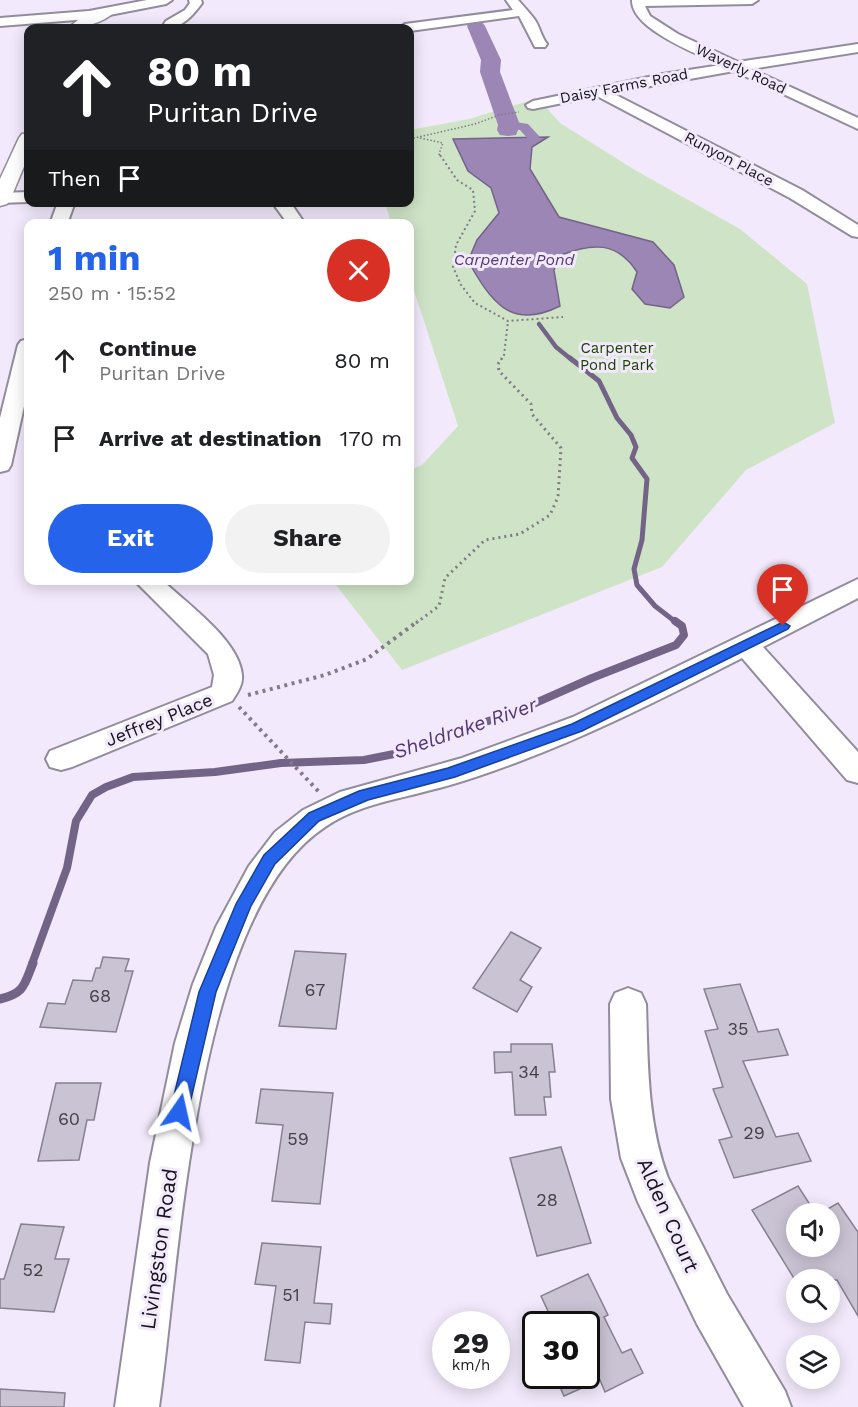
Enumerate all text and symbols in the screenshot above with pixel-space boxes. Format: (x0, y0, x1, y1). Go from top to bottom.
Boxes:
street label: Waverly Road (693, 40, 789, 98)
text: 80 m (147, 47, 252, 96)
icon: ahead (48, 48, 126, 126)
street label: Daisy Farms Road (558, 65, 690, 107)
text: Puritan Drive (147, 97, 318, 129)
street label: Runyon Place (681, 128, 777, 190)
icon: arrive (113, 162, 146, 195)
text: Then (48, 166, 101, 191)
text: 1 min (48, 237, 140, 279)
button: close (327, 239, 390, 302)
water label: Carpenter Pond (454, 250, 575, 269)
text: 250 m · 15:52 (48, 281, 176, 305)
text: Continue (99, 336, 197, 361)
park label: Carpenter Pond Park (580, 339, 655, 374)
icon: ahead (48, 344, 81, 377)
text: 80 m (334, 348, 390, 373)
text: Puritan Drive (99, 361, 226, 385)
icon: arrive (48, 422, 81, 455)
text: Arrive at destination (99, 426, 322, 451)
text: 170 m (340, 426, 402, 451)
button: Exit (48, 504, 213, 573)
button: Share (225, 504, 390, 573)
pin (757, 564, 808, 626)
icon: arrive (766, 573, 799, 606)
street label: Jeffrey Place (102, 689, 215, 751)
water label: Sheldrake River (390, 692, 541, 764)
house number: 67 (305, 979, 325, 1000)
house number: 68 (89, 985, 111, 1006)
house number: 35 (728, 1018, 748, 1039)
house number: 34 (518, 1061, 540, 1082)
position arrow (147, 1080, 211, 1144)
house number: 60 (58, 1108, 80, 1129)
house number: 29 (743, 1122, 765, 1143)
house number: 59 (287, 1128, 309, 1149)
street label: Alden Court (632, 1154, 705, 1276)
street label: Livingston Road (135, 1167, 182, 1331)
house number: 28 (536, 1189, 558, 1210)
map controls (786, 1203, 840, 1389)
button: sound (786, 1203, 840, 1257)
house number: 52 (23, 1259, 43, 1280)
button: search (786, 1269, 840, 1323)
house number: 51 (282, 1284, 300, 1305)
speed limit sign: 30 (522, 1311, 600, 1389)
text: 29 (453, 1325, 489, 1360)
button: layers (786, 1335, 840, 1389)
text: km/h (452, 1356, 490, 1374)

